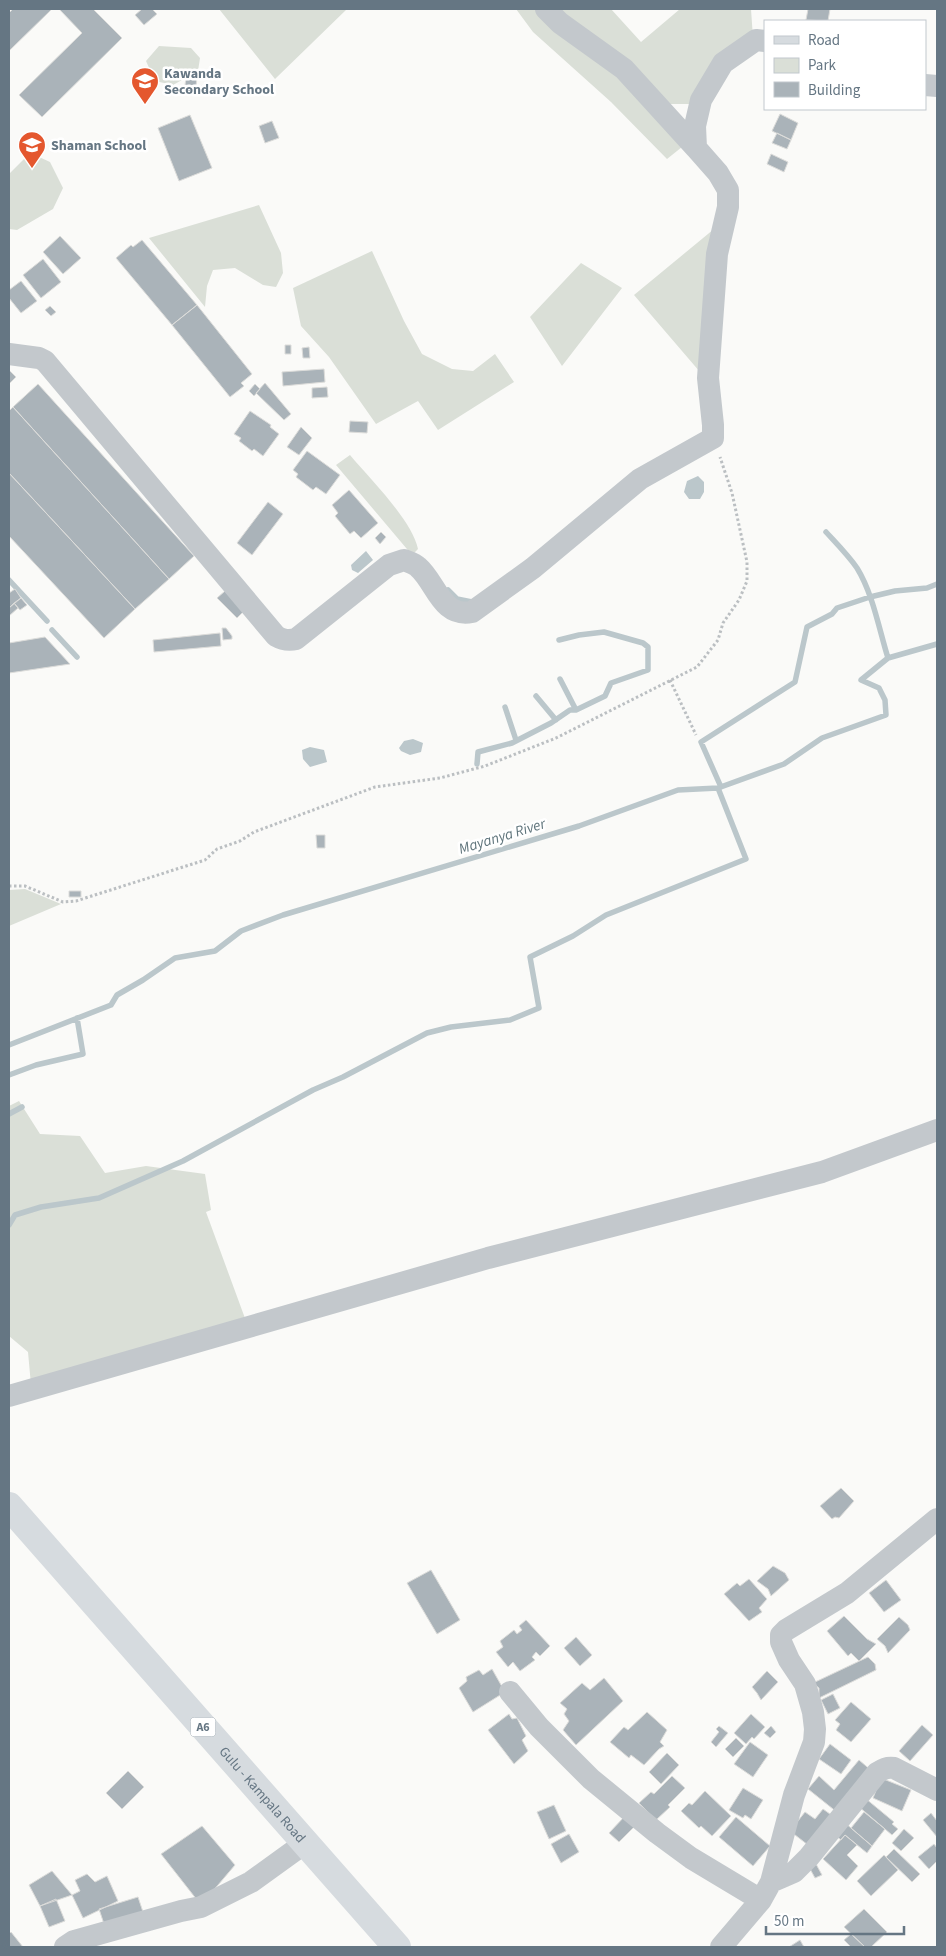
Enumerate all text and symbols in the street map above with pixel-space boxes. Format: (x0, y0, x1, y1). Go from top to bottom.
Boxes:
legend (764, 20, 926, 110)
text: Road (808, 30, 840, 51)
text: Park (808, 55, 837, 76)
place label: Kawanda Secondary School (164, 64, 274, 100)
school or university icon: Kawanda Secondary School (130, 66, 160, 105)
text: Building (808, 80, 861, 101)
school or university icon: Shaman School (17, 130, 47, 169)
place label: Shaman School (51, 136, 146, 156)
water label: Mayanya River (456, 813, 549, 860)
road number: A6 (190, 1718, 216, 1736)
street label: Gulu - Kampala Road (214, 1742, 310, 1848)
scale bar (766, 1904, 904, 1936)
text: 50 m (774, 1911, 804, 1932)

